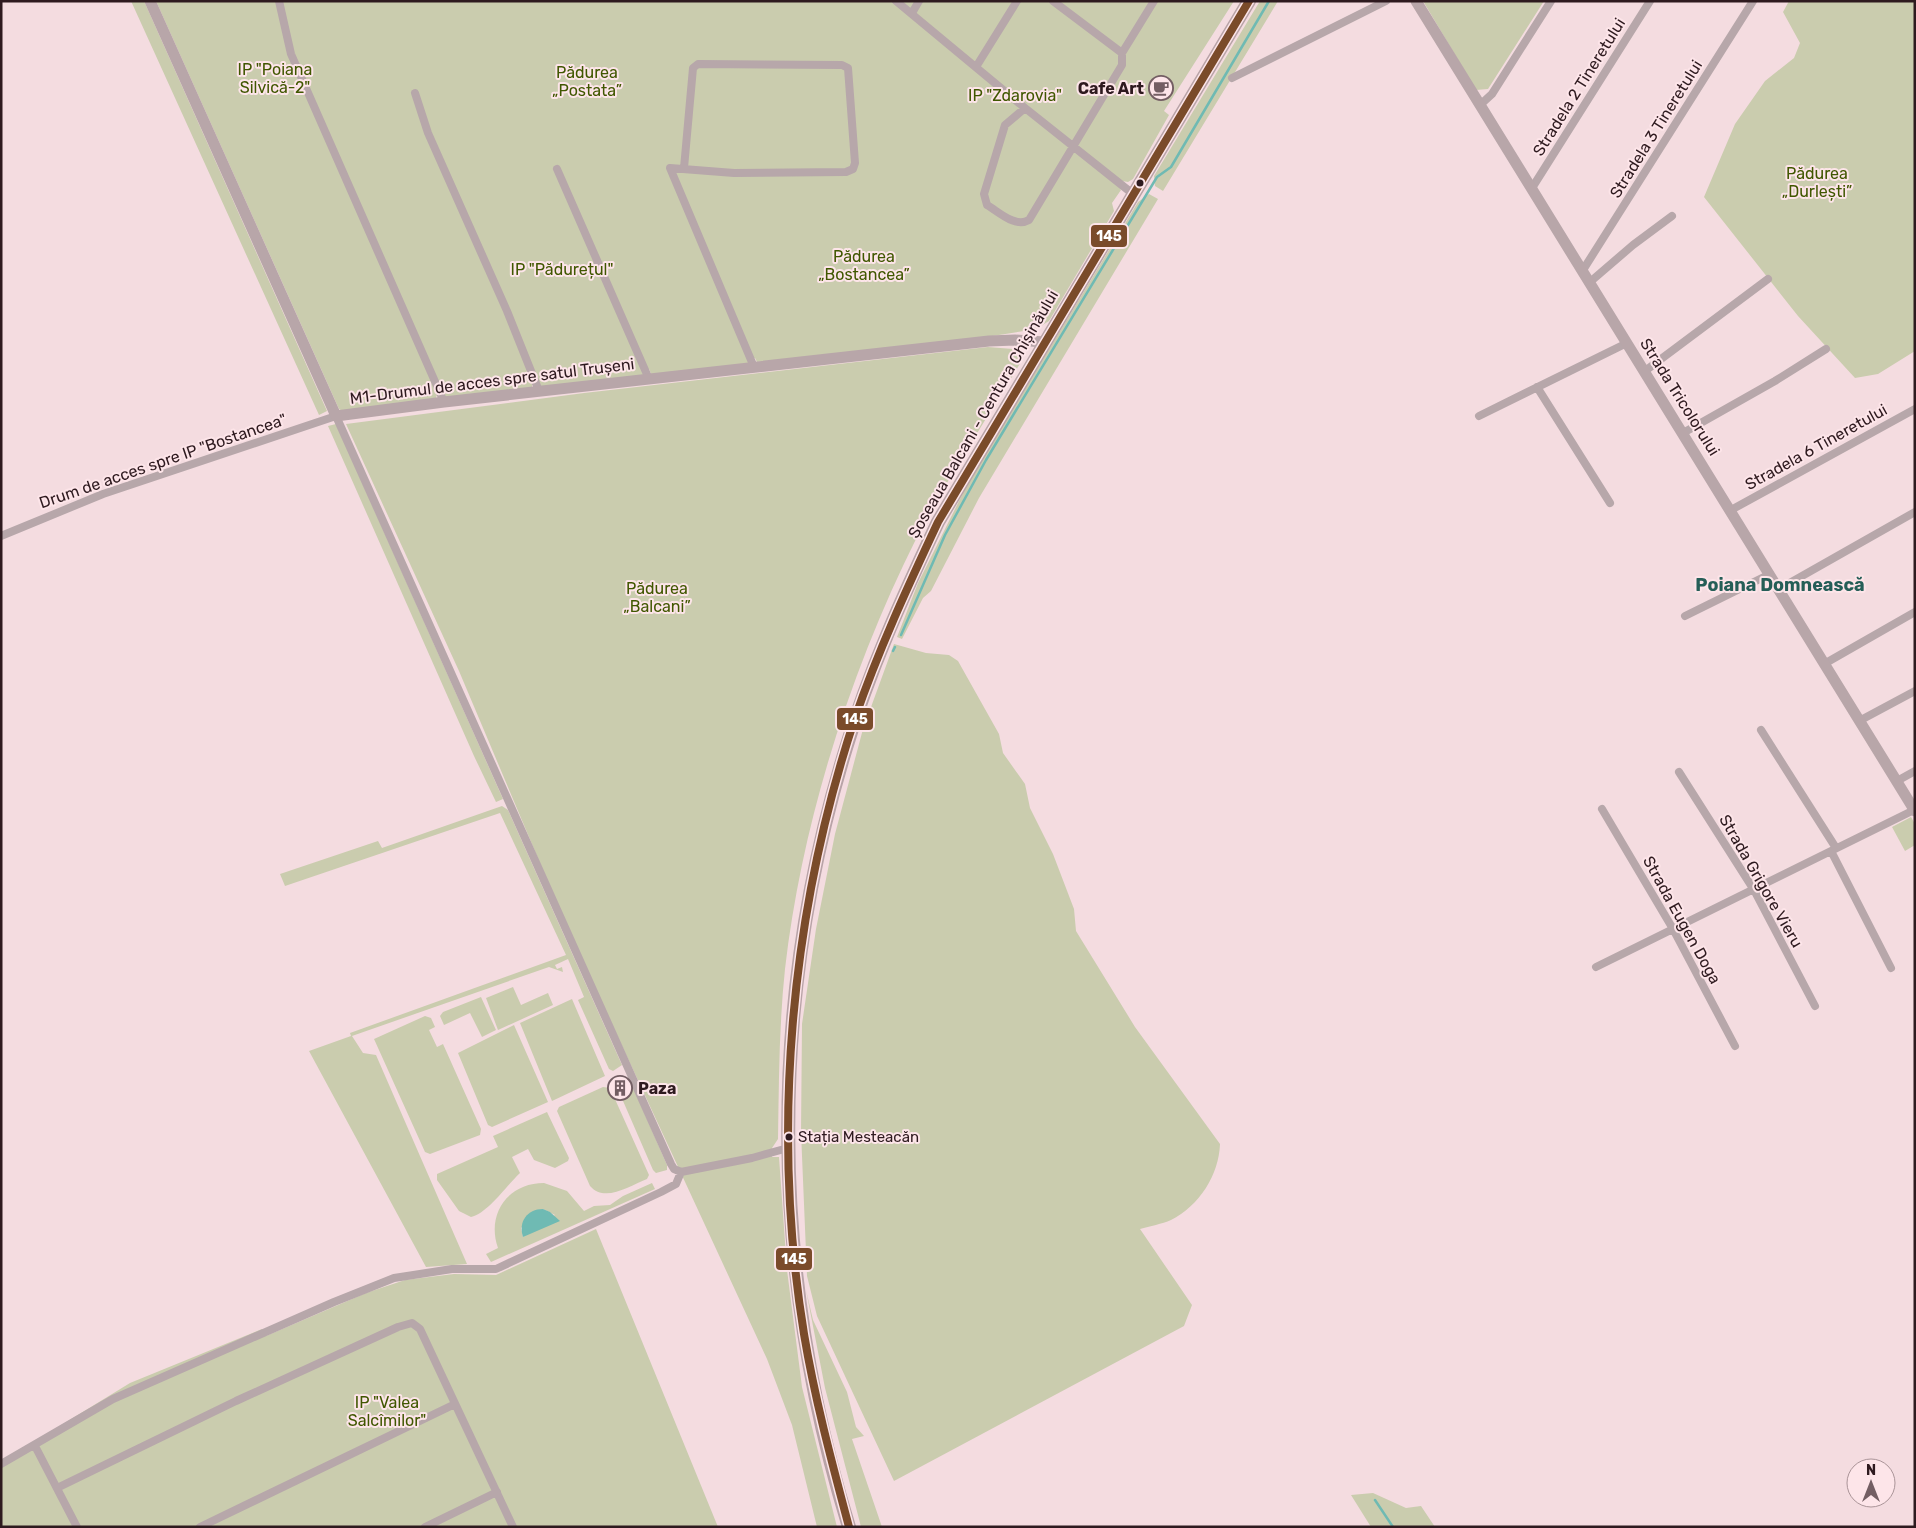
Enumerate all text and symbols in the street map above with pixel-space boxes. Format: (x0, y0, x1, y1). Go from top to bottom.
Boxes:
street label: Stradela 2 Tineretului (1529, 15, 1629, 159)
street label: Stradela 3 Tineretului (1606, 56, 1706, 202)
park label: IP "Poiana Silvică-2" (238, 60, 312, 97)
park label: Pădurea „Postata” (552, 63, 622, 100)
cafe icon: Cafe Art (1148, 75, 1174, 101)
place label: Cafe Art (1078, 79, 1145, 98)
park label: IP "Zdarovia" (968, 86, 1062, 105)
park label: Pădurea „Durlești” (1782, 164, 1852, 201)
unlabelled marker (1135, 178, 1145, 188)
line badge: 145 (1090, 224, 1128, 248)
text: 145 (1096, 228, 1122, 245)
park label: Pădurea „Bostancea” (818, 247, 910, 284)
park label: IP "Pădurețul" (511, 260, 613, 279)
street label: Șoseaua Balcani - Centura Chișinăului (904, 287, 1062, 541)
street label: Strada Tricolorului (1636, 335, 1724, 459)
street label: M1-Drumul de acces spre satul Trușeni (349, 354, 635, 408)
street label: Stradela 6 Tineretului (1742, 400, 1890, 494)
street label: Drum de acces spre IP "Bostancea" (37, 410, 289, 512)
district label: Poiana Domnească (1695, 574, 1865, 596)
park label: Pădurea „Balcani” (623, 579, 691, 616)
line badge: 145 (836, 707, 874, 731)
text: 145 (842, 711, 868, 728)
street label: Strada Grigore Vieru (1715, 811, 1807, 951)
street label: Strada Eugen Doga (1639, 853, 1725, 987)
building icon: Paza (607, 1075, 633, 1101)
place label: Paza (638, 1079, 676, 1098)
place label: Stația Mesteacăn (798, 1128, 919, 1146)
marker: Stația Mesteacăn (784, 1132, 794, 1142)
line badge: 145 (775, 1247, 813, 1271)
text: 145 (781, 1251, 807, 1268)
park label: IP "Valea Salcîmilor" (348, 1393, 426, 1430)
north arrow (1846, 1458, 1896, 1508)
text: N (1866, 1462, 1876, 1479)

